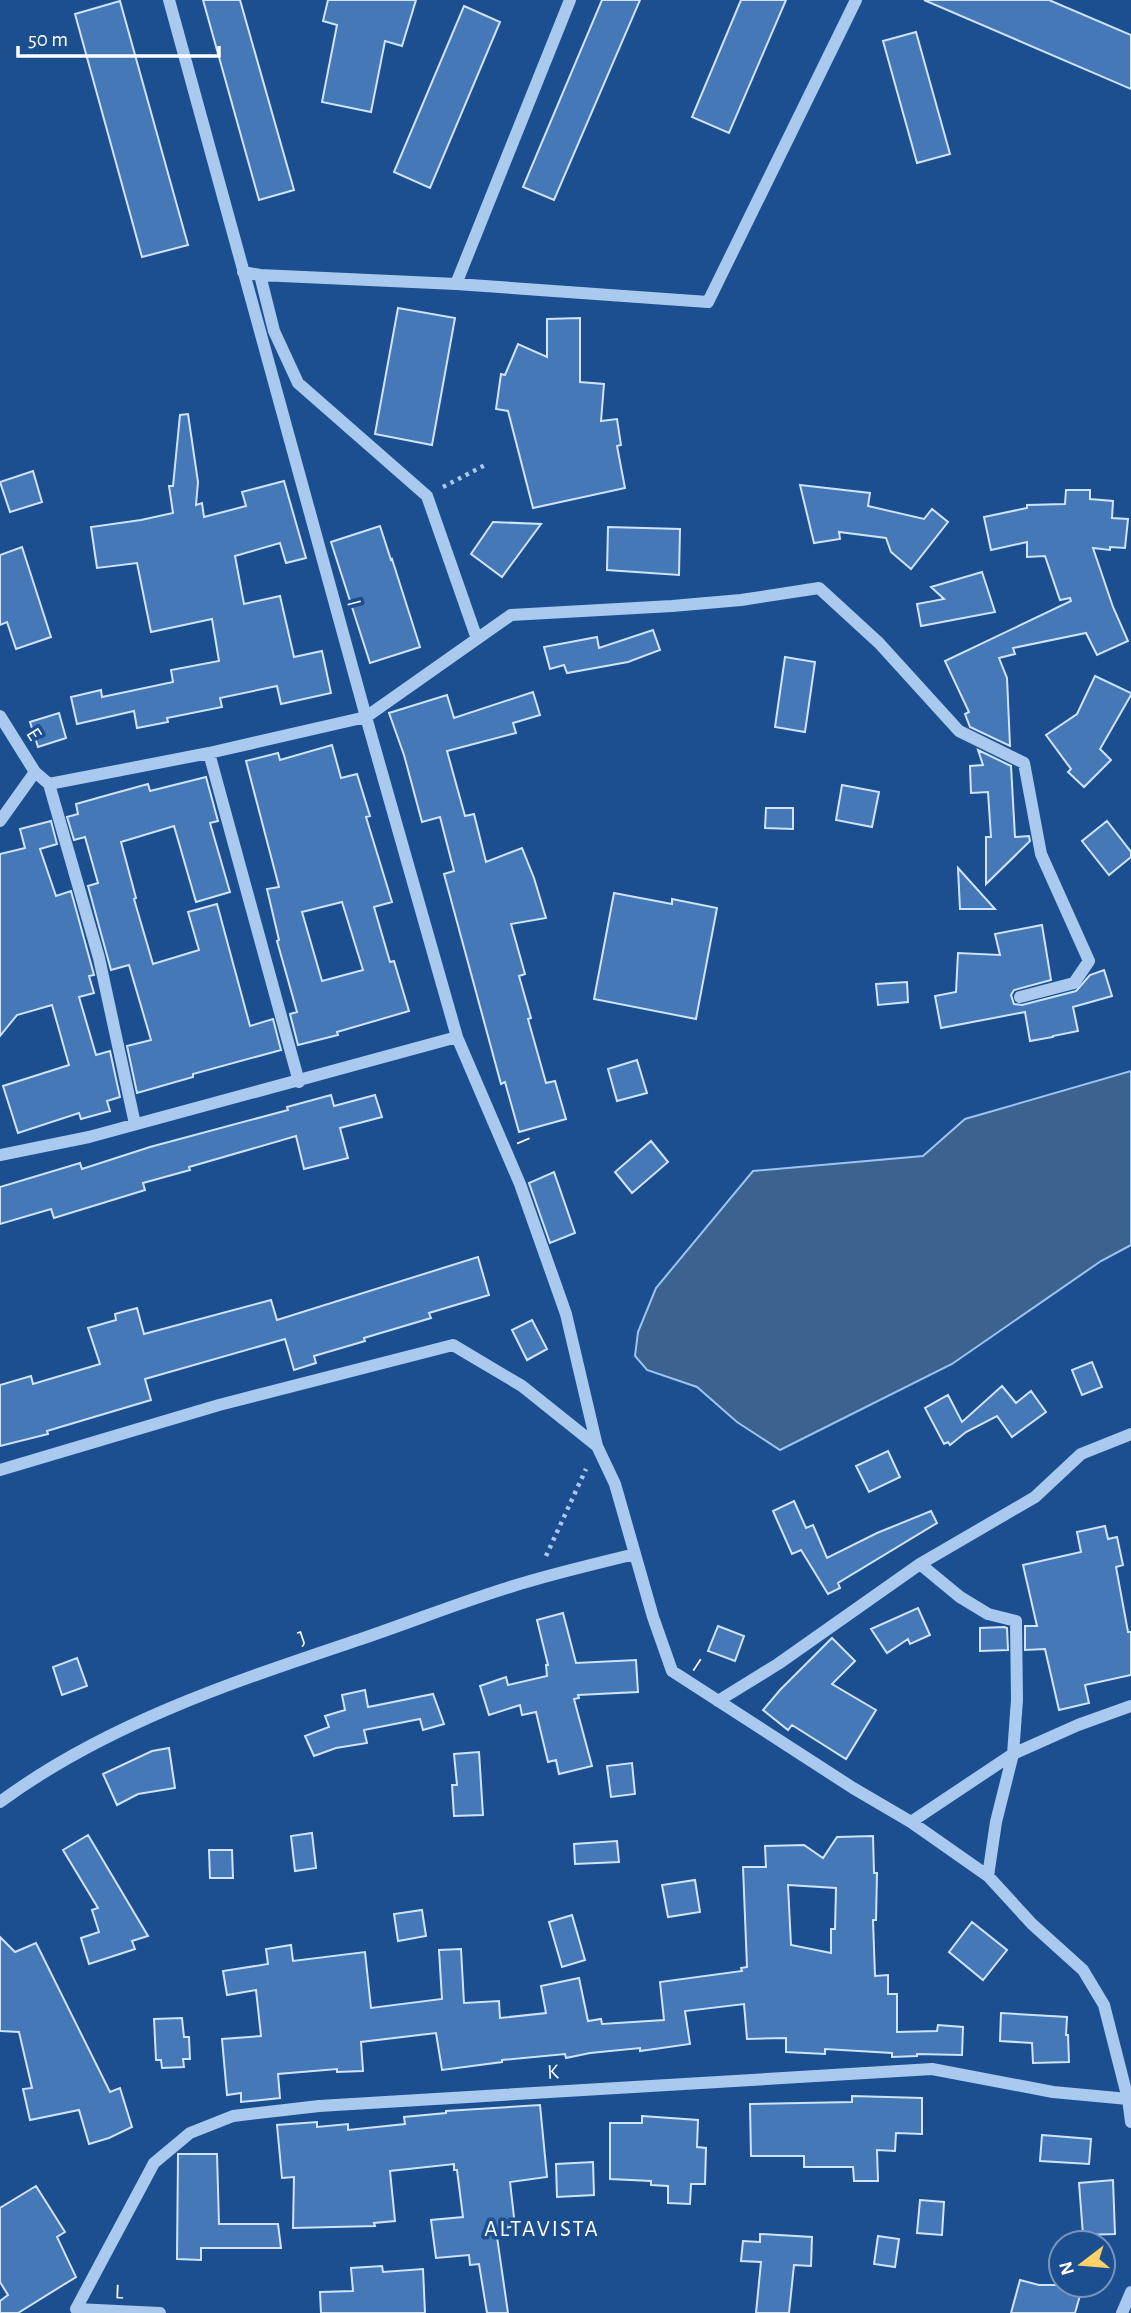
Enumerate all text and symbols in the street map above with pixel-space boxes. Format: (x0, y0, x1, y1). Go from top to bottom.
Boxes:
scale bar (18, 14, 219, 58)
text: 50 m (28, 29, 68, 50)
street label: I (343, 598, 365, 608)
street label: E (22, 724, 46, 744)
street label: I (512, 1134, 534, 1148)
street label: J (296, 1627, 308, 1649)
street label: I (689, 1655, 705, 1675)
street label: K (547, 2061, 560, 2083)
district label: ALTAVISTA (484, 2218, 600, 2241)
north arrow (1047, 2229, 1117, 2299)
text: N (1056, 2259, 1078, 2277)
street label: L (114, 2281, 124, 2303)

